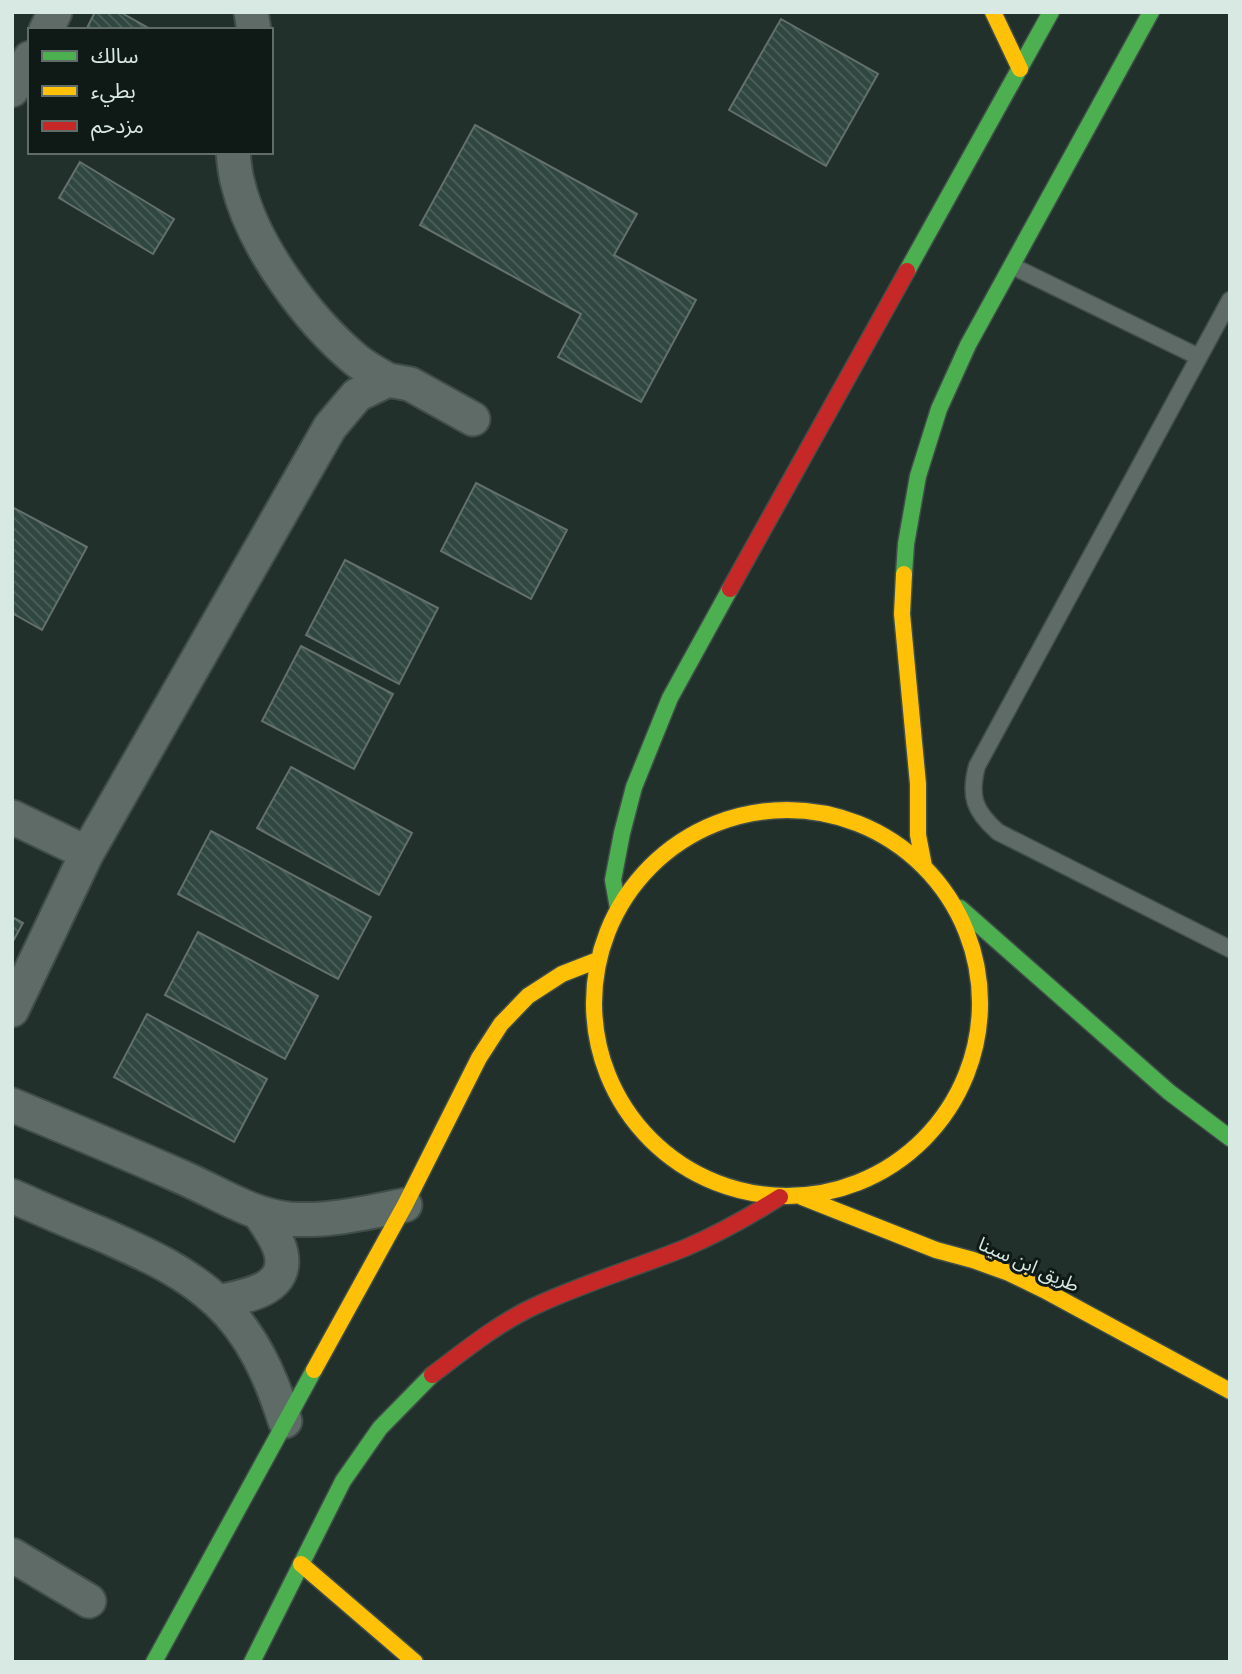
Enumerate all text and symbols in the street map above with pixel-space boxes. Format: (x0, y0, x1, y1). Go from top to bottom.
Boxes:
legend (28, 28, 273, 154)
text: سالك (91, 41, 138, 69)
text: بطيء (91, 76, 136, 107)
text: مزدحم (91, 111, 144, 141)
street label: طريق ابن سينا (974, 1230, 1084, 1298)

